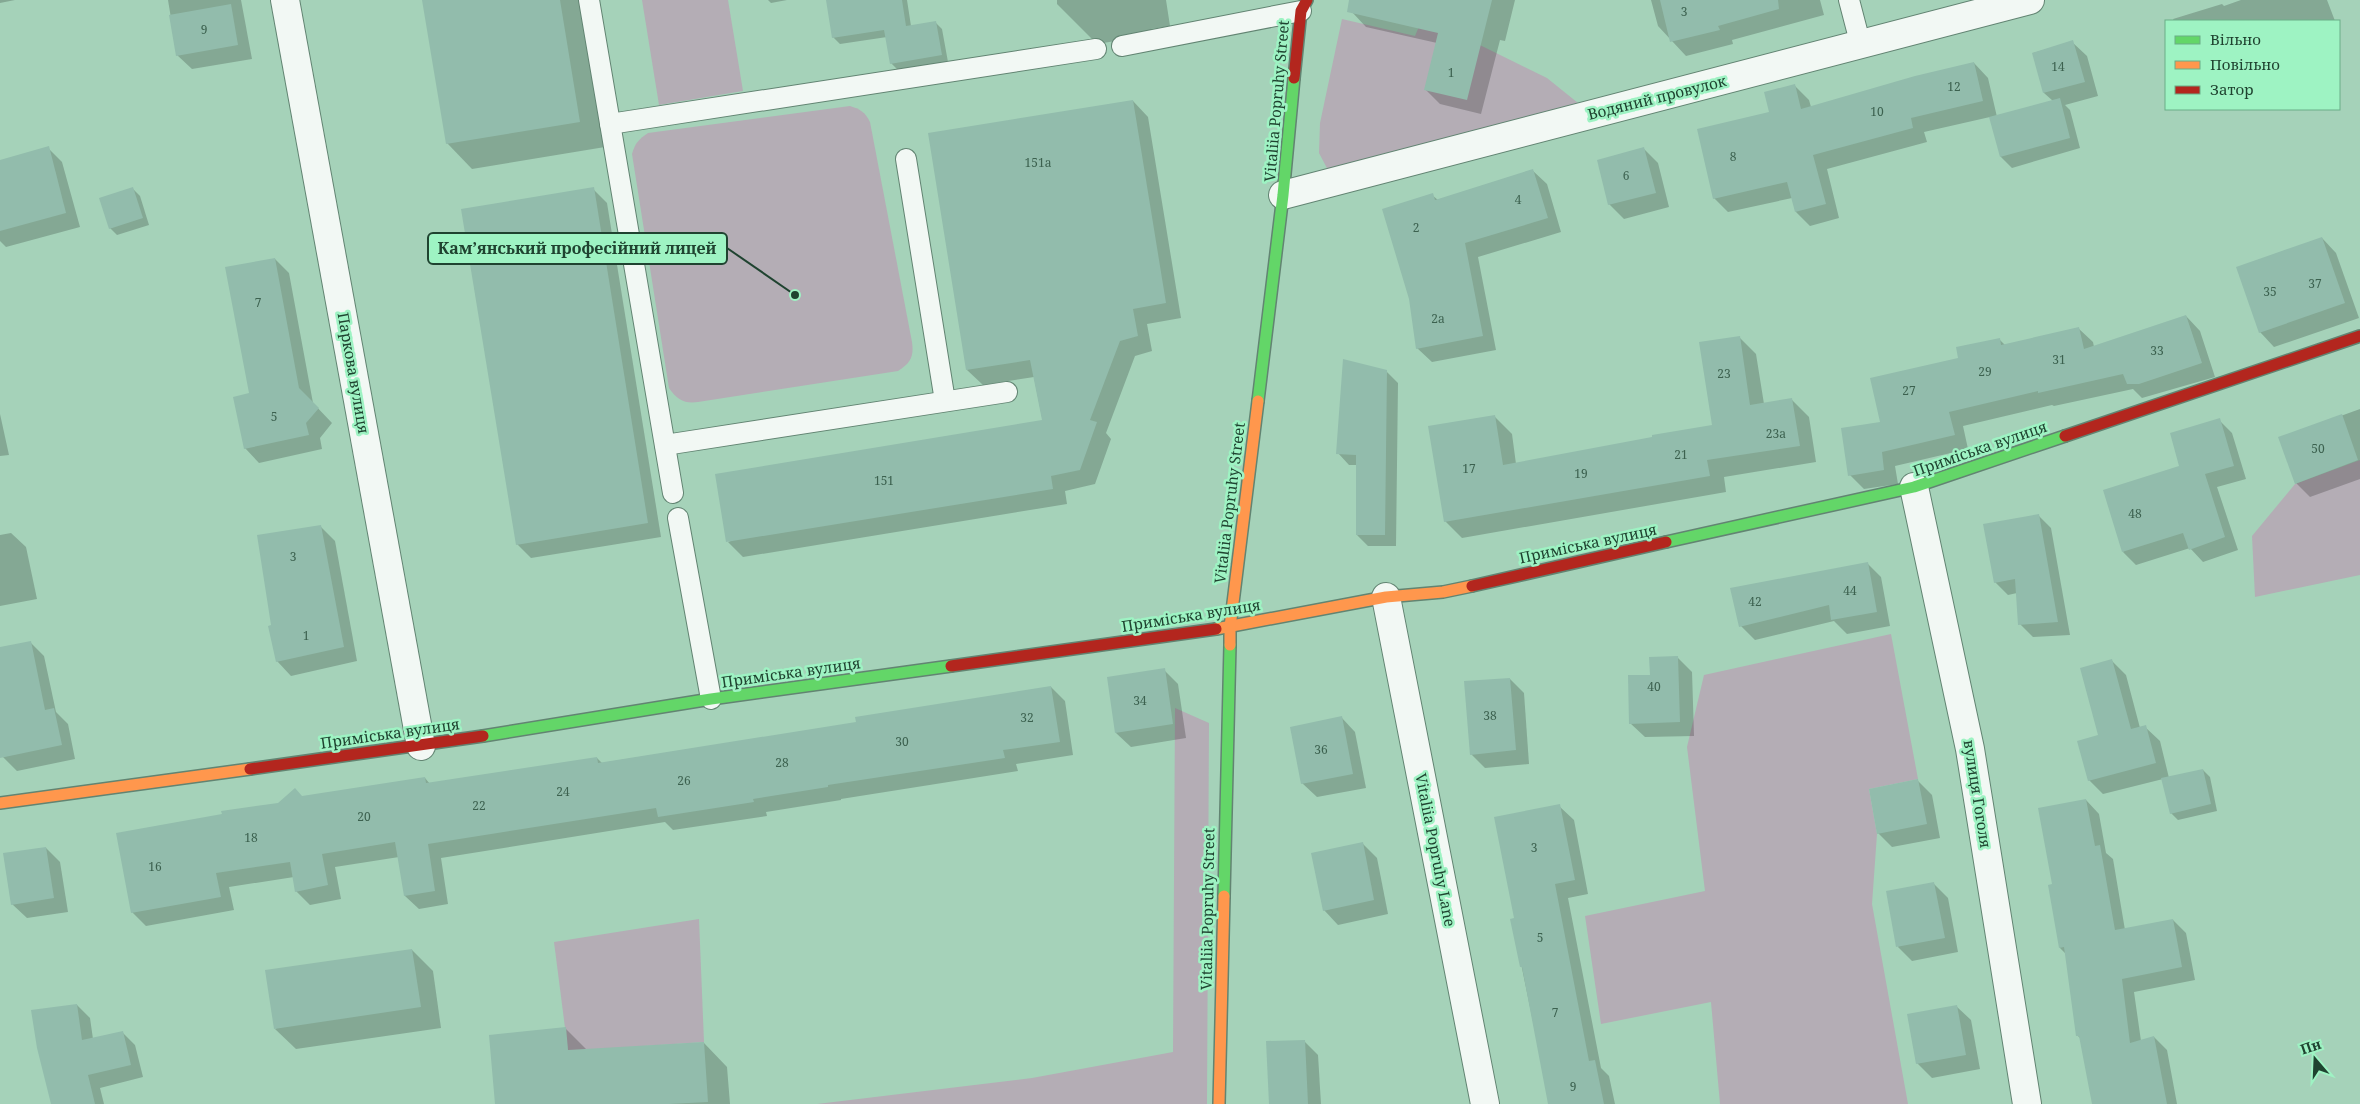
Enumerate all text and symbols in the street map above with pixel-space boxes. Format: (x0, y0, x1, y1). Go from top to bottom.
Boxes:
house number: 3 (1681, 3, 1688, 20)
street label: Vitaliia Popruhy Street (1259, 19, 1293, 183)
legend (2165, 20, 2340, 110)
house number: 9 (201, 21, 207, 38)
text: Вільно (2210, 29, 2261, 49)
text: Повільно (2210, 54, 2280, 74)
house number: 14 (2051, 58, 2065, 75)
house number: 1 (1448, 64, 1454, 81)
street label: Водяний провулок (1585, 70, 1728, 124)
house number: 12 (1947, 78, 1961, 95)
text: Затор (2210, 79, 2254, 99)
house number: 10 (1870, 103, 1884, 120)
house number: 8 (1730, 148, 1737, 165)
house number: 151а (1025, 154, 1052, 171)
house number: 6 (1623, 167, 1630, 184)
house number: 4 (1515, 191, 1522, 208)
house number: 2 (1413, 219, 1419, 236)
callout: Кам’янський професійний лицей (428, 233, 727, 264)
text: Кам’янський професійний лицей (438, 237, 717, 259)
house number: 37 (2308, 275, 2322, 292)
house number: 35 (2263, 283, 2277, 300)
house number: 7 (255, 294, 262, 311)
house number: 2а (1431, 310, 1445, 327)
street label: Паркова вулиця (333, 311, 374, 435)
house number: 33 (2150, 342, 2164, 359)
house number: 31 (2052, 351, 2066, 368)
house number: 29 (1978, 363, 1992, 380)
house number: 23 (1717, 365, 1731, 382)
house number: 27 (1902, 382, 1916, 399)
house number: 5 (271, 408, 277, 425)
street label: Приміська вулиця (1910, 416, 2049, 480)
street label: Vitaliia Popruhy Street (1209, 421, 1249, 585)
house number: 23а (1766, 425, 1786, 442)
house number: 50 (2311, 440, 2325, 457)
house number: 21 (1674, 446, 1688, 463)
house number: 17 (1462, 460, 1476, 477)
house number: 19 (1574, 465, 1588, 482)
house number: 151 (874, 472, 894, 489)
house number: 48 (2128, 505, 2142, 522)
street label: Приміська вулиця (1517, 519, 1659, 567)
house number: 3 (290, 548, 297, 565)
house number: 44 (1843, 582, 1857, 599)
house number: 42 (1748, 593, 1762, 610)
street label: Приміська вулиця (1120, 594, 1262, 636)
house number: 1 (303, 627, 309, 644)
street label: Приміська вулиця (720, 652, 862, 692)
house number: 40 (1647, 678, 1661, 695)
house number: 34 (1133, 692, 1147, 709)
house number: 38 (1483, 707, 1497, 724)
house number: 32 (1020, 709, 1034, 726)
street label: Приміська вулиця (319, 713, 461, 753)
house number: 30 (895, 733, 909, 750)
street label: вулиця Гоголя (1960, 738, 1996, 849)
house number: 36 (1314, 741, 1328, 758)
house number: 28 (775, 754, 789, 771)
street label: Vitaliia Popruhy Lane (1411, 771, 1461, 928)
house number: 26 (677, 772, 691, 789)
house number: 24 (556, 783, 570, 800)
house number: 22 (472, 797, 486, 814)
house number: 20 (357, 808, 371, 825)
street label: Vitaliia Popruhy Street (1196, 828, 1218, 990)
house number: 18 (244, 829, 258, 846)
house number: 3 (1531, 839, 1538, 856)
house number: 16 (148, 858, 162, 875)
house number: 5 (1537, 929, 1543, 946)
house number: 7 (1552, 1004, 1559, 1021)
north arrow (2290, 1034, 2340, 1084)
text: Пн (2298, 1034, 2324, 1059)
house number: 9 (1570, 1078, 1576, 1095)

